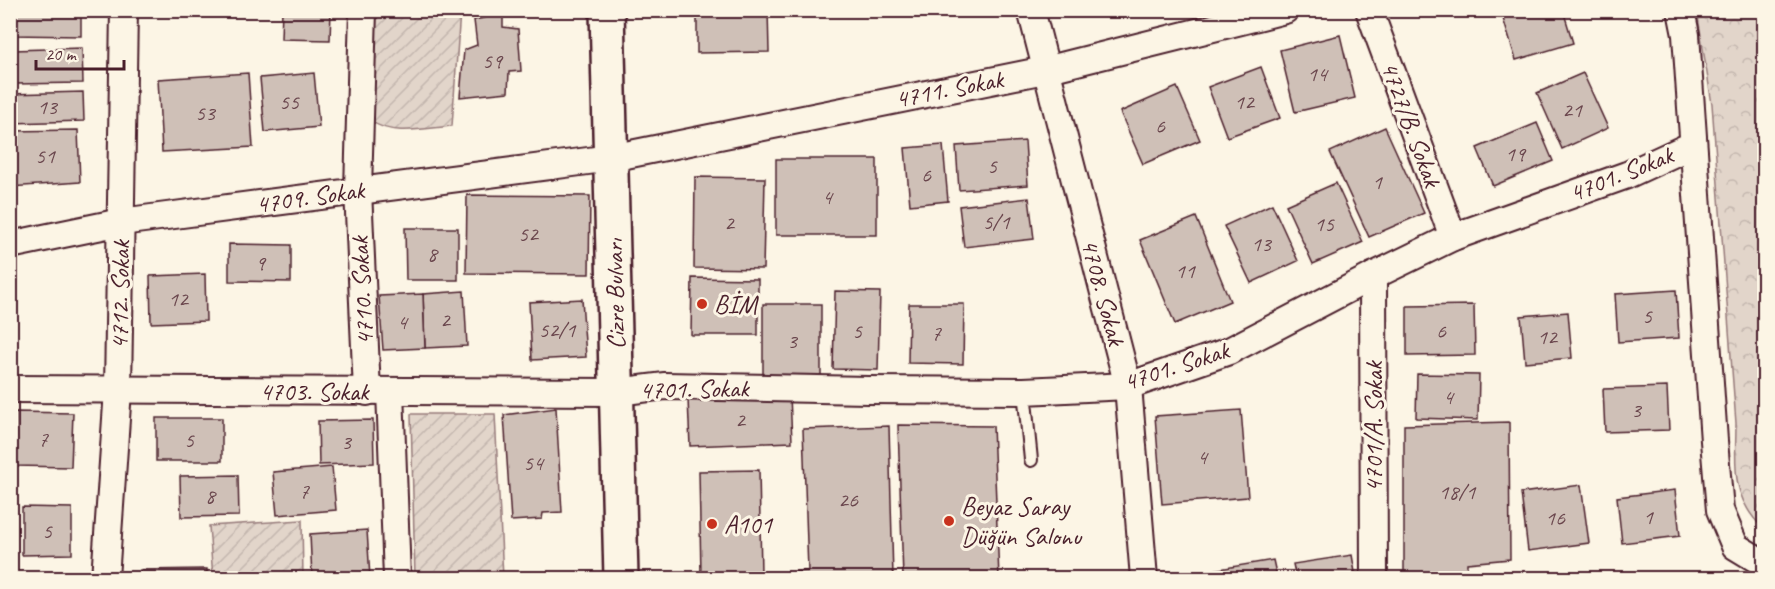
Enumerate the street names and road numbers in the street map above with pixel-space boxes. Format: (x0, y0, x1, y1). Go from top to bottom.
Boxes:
street label: 4727/B. Sokak (1373, 57, 1449, 193)
street label: 4711. Sokak (892, 62, 1007, 116)
street label: 4701. Sokak (1564, 138, 1679, 210)
street label: 4709. Sokak (254, 173, 368, 221)
street label: 4710. Sokak (343, 234, 381, 346)
street label: 4708. Sokak (1073, 235, 1133, 350)
street label: Cizre Bulvarı (598, 237, 632, 350)
street label: 4712. Sokak (103, 239, 137, 350)
street label: 4701. Sokak (1119, 333, 1234, 399)
street label: 4701/A. Sokak (1357, 360, 1390, 492)
street label: 4701. Sokak (639, 372, 750, 406)
street label: 4703. Sokak (259, 375, 370, 408)

